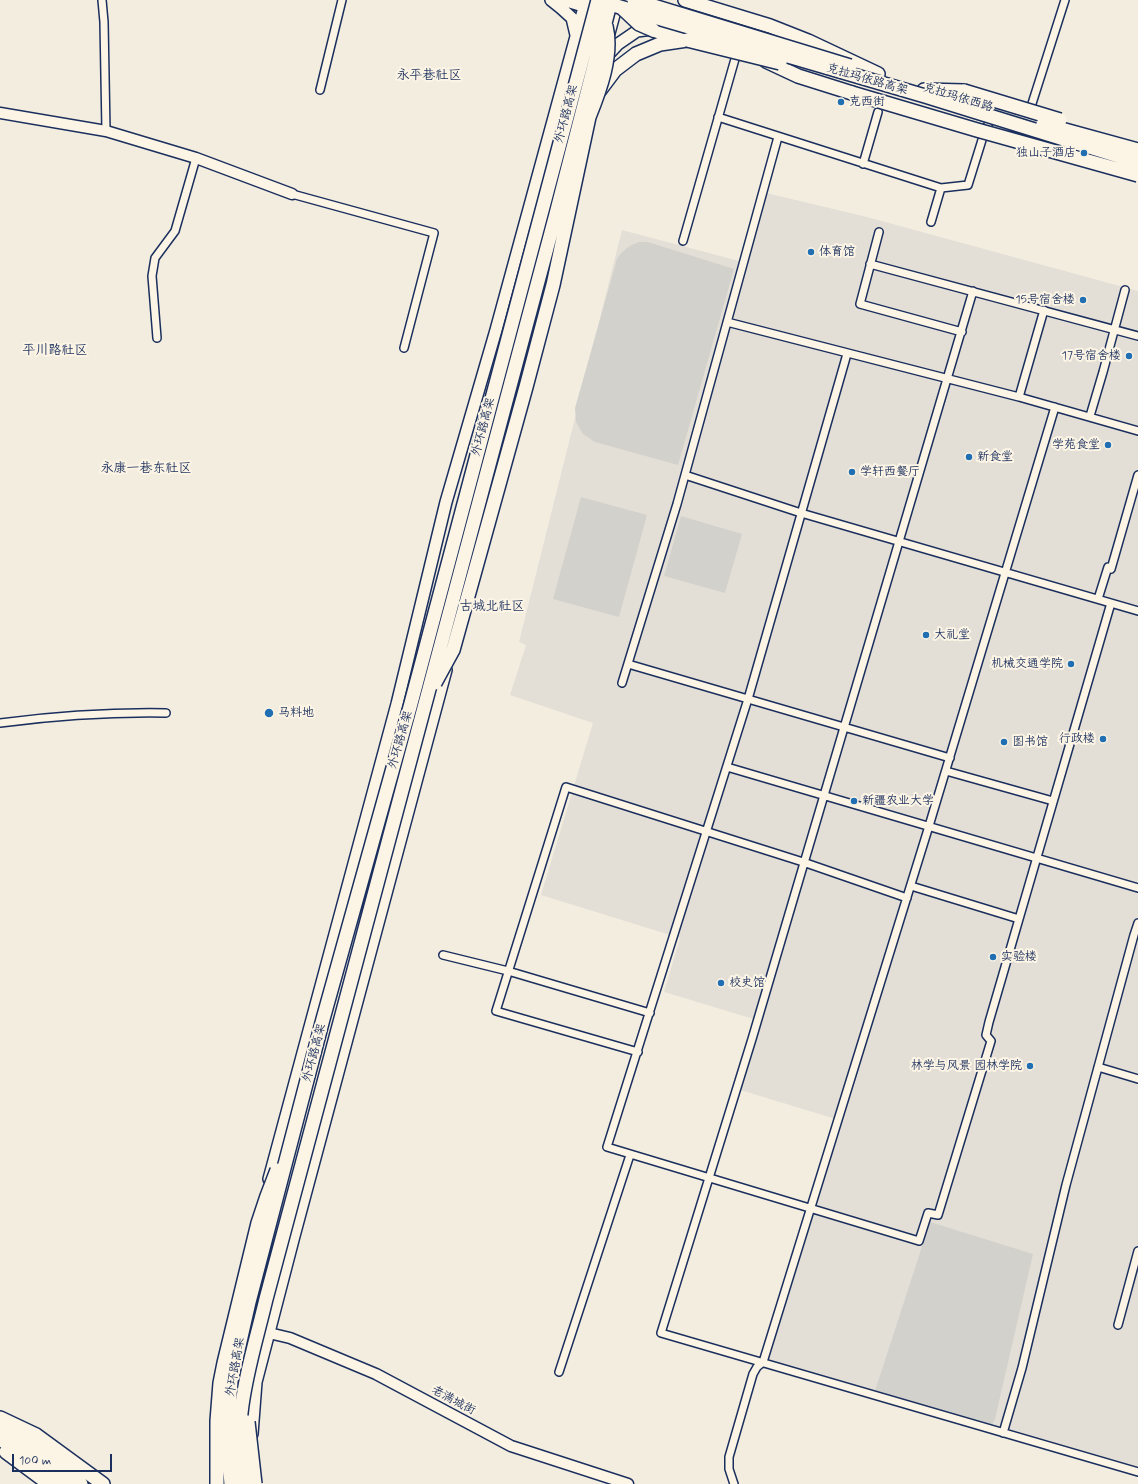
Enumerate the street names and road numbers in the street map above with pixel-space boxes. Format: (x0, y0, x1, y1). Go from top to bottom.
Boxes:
street label: 克拉玛依路高架 (825, 62, 909, 98)
street label: 克拉玛依西路 (921, 81, 995, 115)
street label: 外环路高架 (552, 83, 582, 145)
street label: 外环路高架 (469, 396, 499, 458)
street label: 外环路高架 (386, 709, 416, 771)
street label: 外环路高架 (300, 1022, 330, 1084)
street label: 外环路高架 (224, 1336, 248, 1398)
street label: 老满城街 (428, 1383, 478, 1419)

